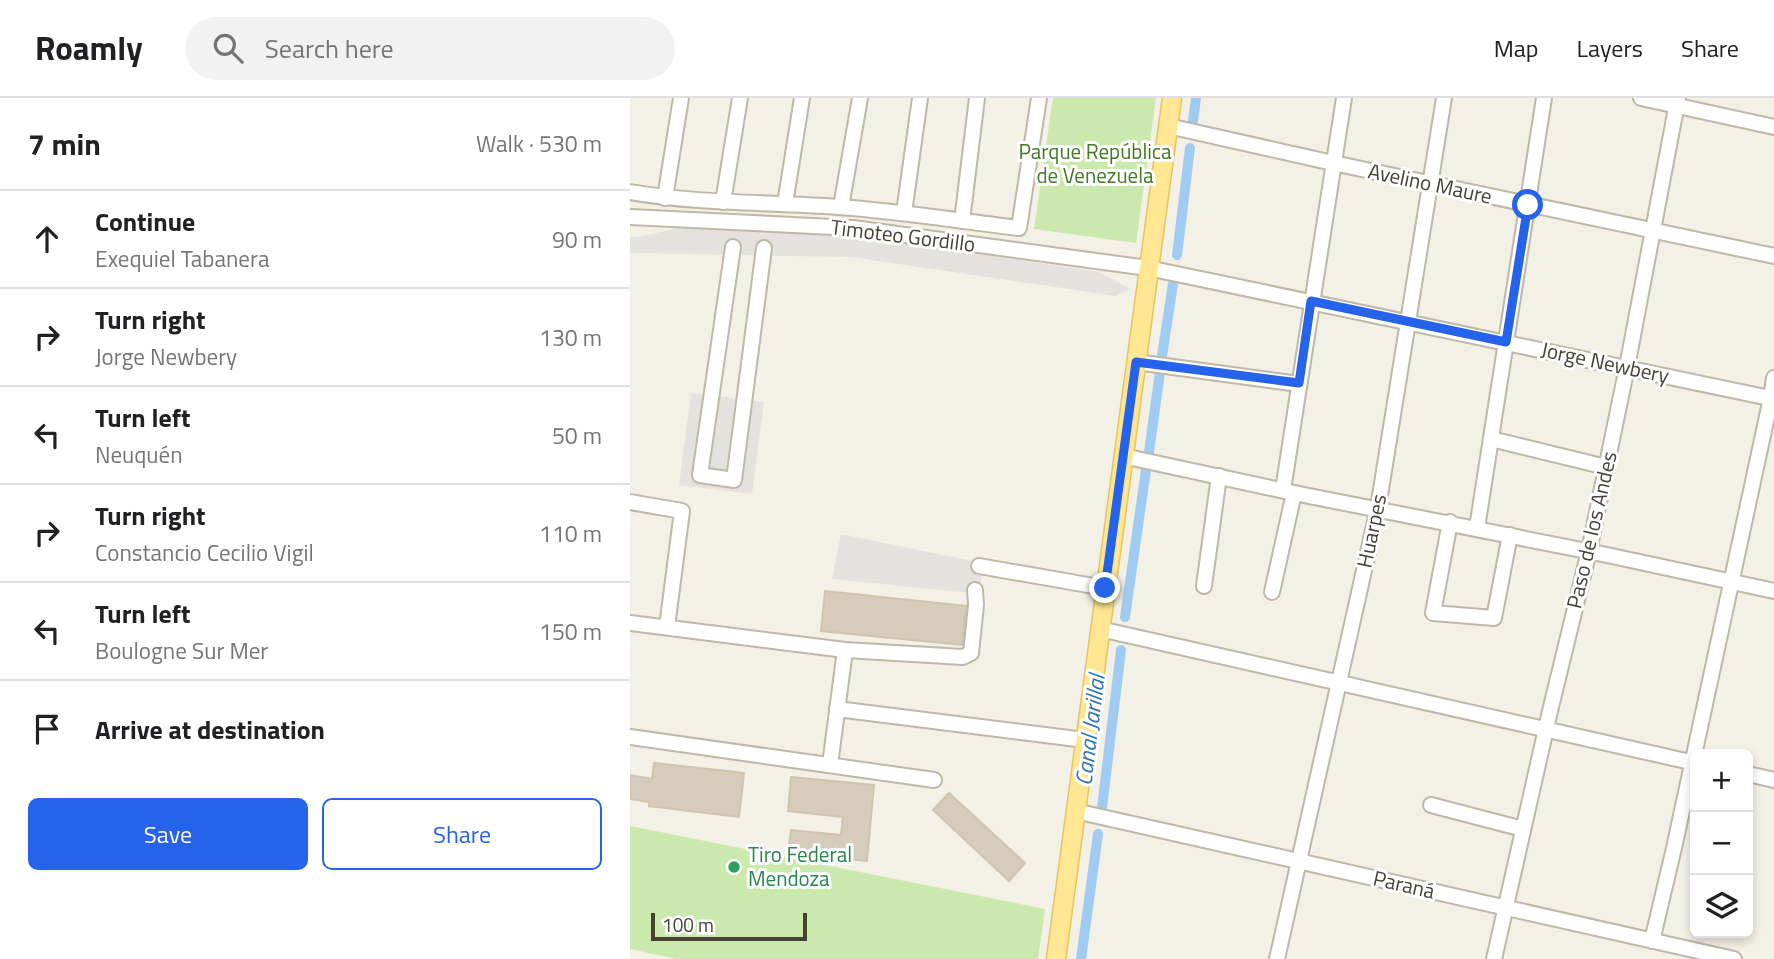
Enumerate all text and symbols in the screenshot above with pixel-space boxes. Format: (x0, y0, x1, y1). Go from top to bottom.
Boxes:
search box (185, 17, 675, 80)
text: Roamly (35, 23, 143, 73)
icon: search (209, 29, 247, 67)
text: Search here (265, 29, 394, 68)
text: Map (1494, 30, 1539, 66)
text: Layers (1577, 30, 1643, 66)
text: Share (1681, 30, 1739, 66)
text: 7 min (28, 121, 101, 167)
text: Walk · 530 m (476, 126, 602, 161)
park label: Parque República de Venezuela (1018, 135, 1172, 191)
street label: Avelino Maure (1365, 154, 1495, 212)
route start (1512, 189, 1543, 220)
text: Continue (95, 202, 195, 241)
street label: Timoteo Gordillo (829, 210, 977, 260)
icon: ahead (28, 220, 66, 258)
text: 90 m (552, 222, 602, 257)
text: Exequiel Tabanera (95, 241, 269, 276)
text: Turn right (95, 300, 206, 339)
icon: right (28, 318, 66, 356)
text: 130 m (539, 320, 602, 355)
street label: Jorge Newbery (1538, 333, 1672, 391)
text: Jorge Newbery (95, 339, 237, 374)
text: Turn left (95, 398, 190, 437)
icon: left (28, 416, 66, 454)
text: 50 m (552, 418, 602, 453)
text: Neuquén (95, 437, 183, 472)
street label: Paso de los Andes (1557, 448, 1625, 611)
street label: Huarpes (1348, 491, 1394, 571)
text: Turn right (95, 496, 206, 535)
icon: right (28, 514, 66, 552)
text: 110 m (539, 516, 602, 551)
text: Constancio Cecilio Vigil (95, 535, 314, 570)
route end (1089, 572, 1120, 603)
text: Turn left (95, 594, 190, 633)
icon: left (28, 612, 66, 650)
text: 150 m (539, 614, 602, 649)
text: Boulogne Sur Mer (95, 633, 268, 668)
water label: Canal Jarillal (1065, 669, 1114, 787)
icon: arrive (28, 710, 66, 748)
text: Arrive at destination (95, 710, 325, 749)
map controls (1690, 749, 1753, 938)
button: + (1690, 749, 1753, 812)
button: Save (28, 798, 308, 870)
button: Share (322, 798, 602, 870)
button: − (1690, 812, 1753, 875)
place label: Tiro Federal Mendoza (748, 838, 852, 894)
marker: Tiro Federal Mendoza (726, 859, 742, 875)
street label: Paraná (1370, 861, 1439, 907)
button: layers (1690, 875, 1753, 938)
scale bar (651, 910, 807, 942)
text: 100 m (662, 910, 714, 939)

